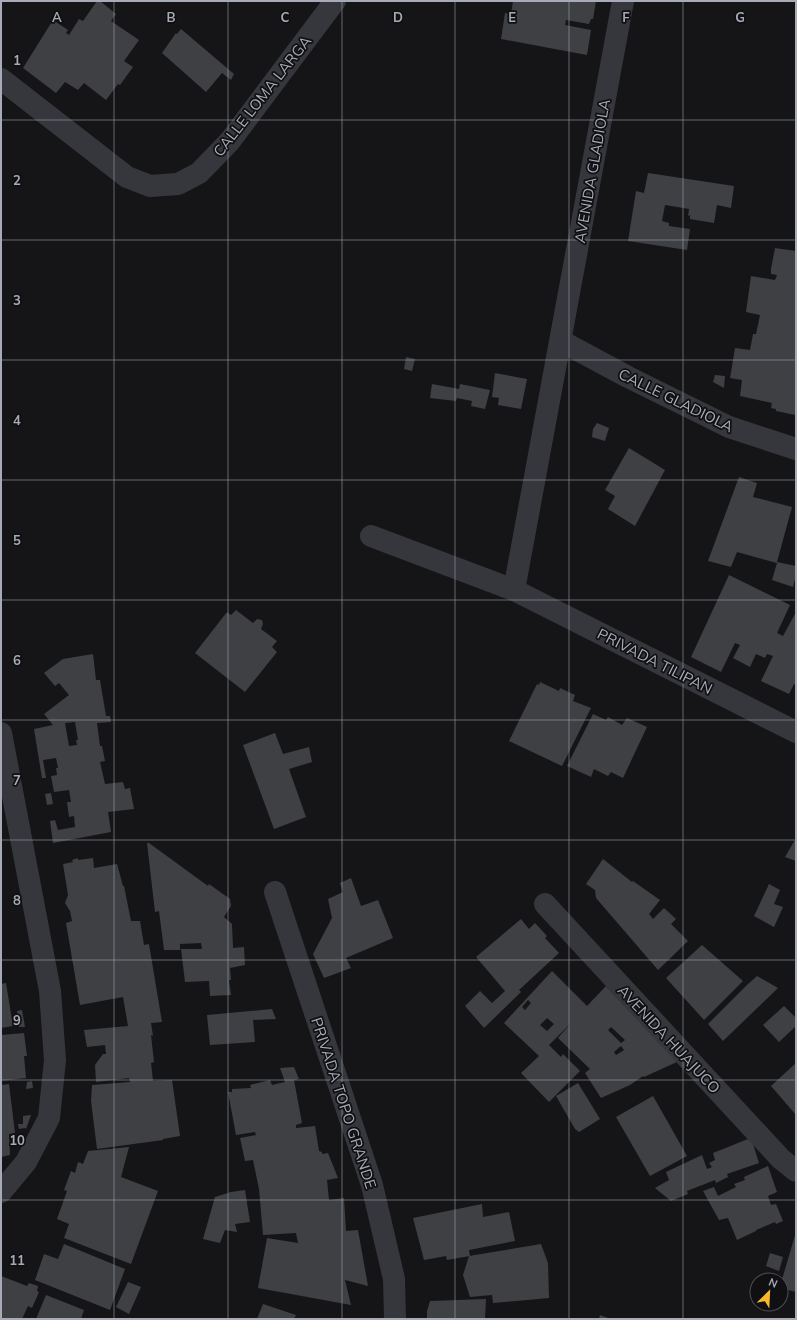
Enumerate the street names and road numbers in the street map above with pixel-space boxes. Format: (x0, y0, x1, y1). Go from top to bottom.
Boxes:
street label: CALLE LOMA LARGA (209, 32, 315, 160)
street label: AVENIDA GLADIOLA (570, 97, 614, 245)
street label: CALLE GLADIOLA (615, 364, 737, 436)
street label: PRIVADA TILIPAN (594, 624, 716, 698)
street label: AVENIDA HUAJUCO (614, 981, 724, 1097)
street label: PRIVADA TOPO GRANDE (307, 1015, 381, 1191)

